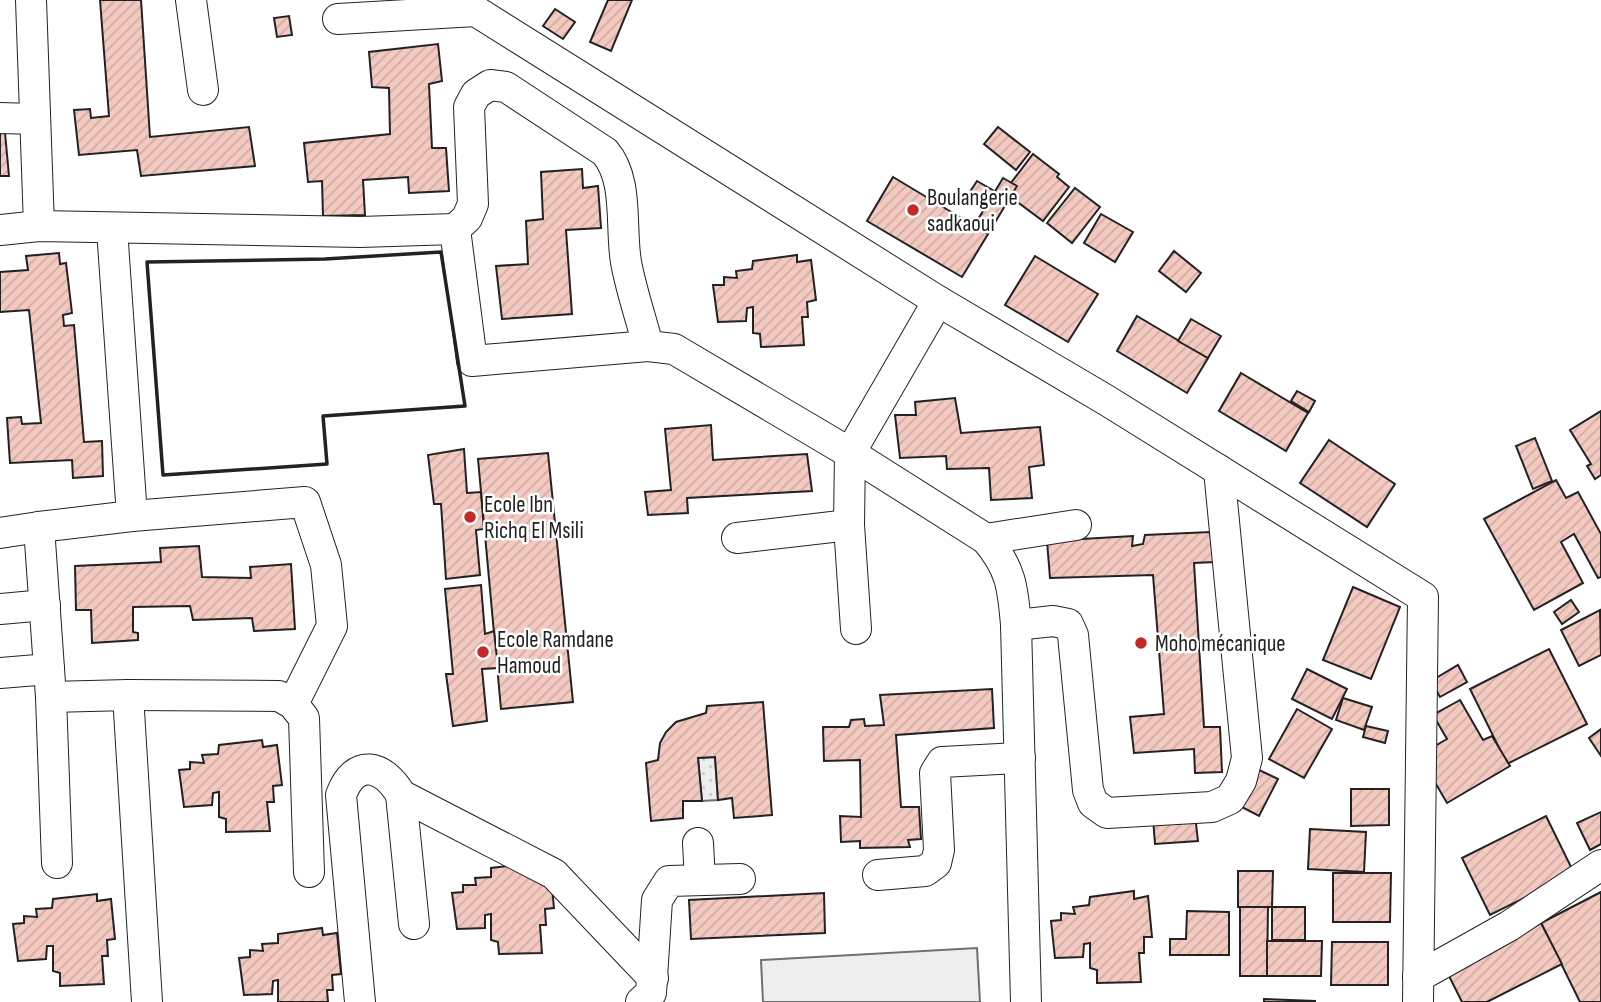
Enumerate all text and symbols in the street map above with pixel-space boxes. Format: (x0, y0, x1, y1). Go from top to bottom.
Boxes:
place label: Boulangerie sadkaoui (927, 184, 1018, 238)
marker: Boulangerie sadkaoui (905, 202, 921, 218)
place label: Ecole Ibn Richq El Msili (484, 491, 584, 545)
marker: Ecole Ibn Richq El Msili (462, 509, 478, 525)
place label: Ecole Ramdane Hamoud (497, 626, 614, 680)
place label: Moho mécanique (1155, 630, 1286, 658)
marker: Moho mécanique (1133, 635, 1149, 651)
marker: Ecole Ramdane Hamoud (475, 644, 491, 660)

